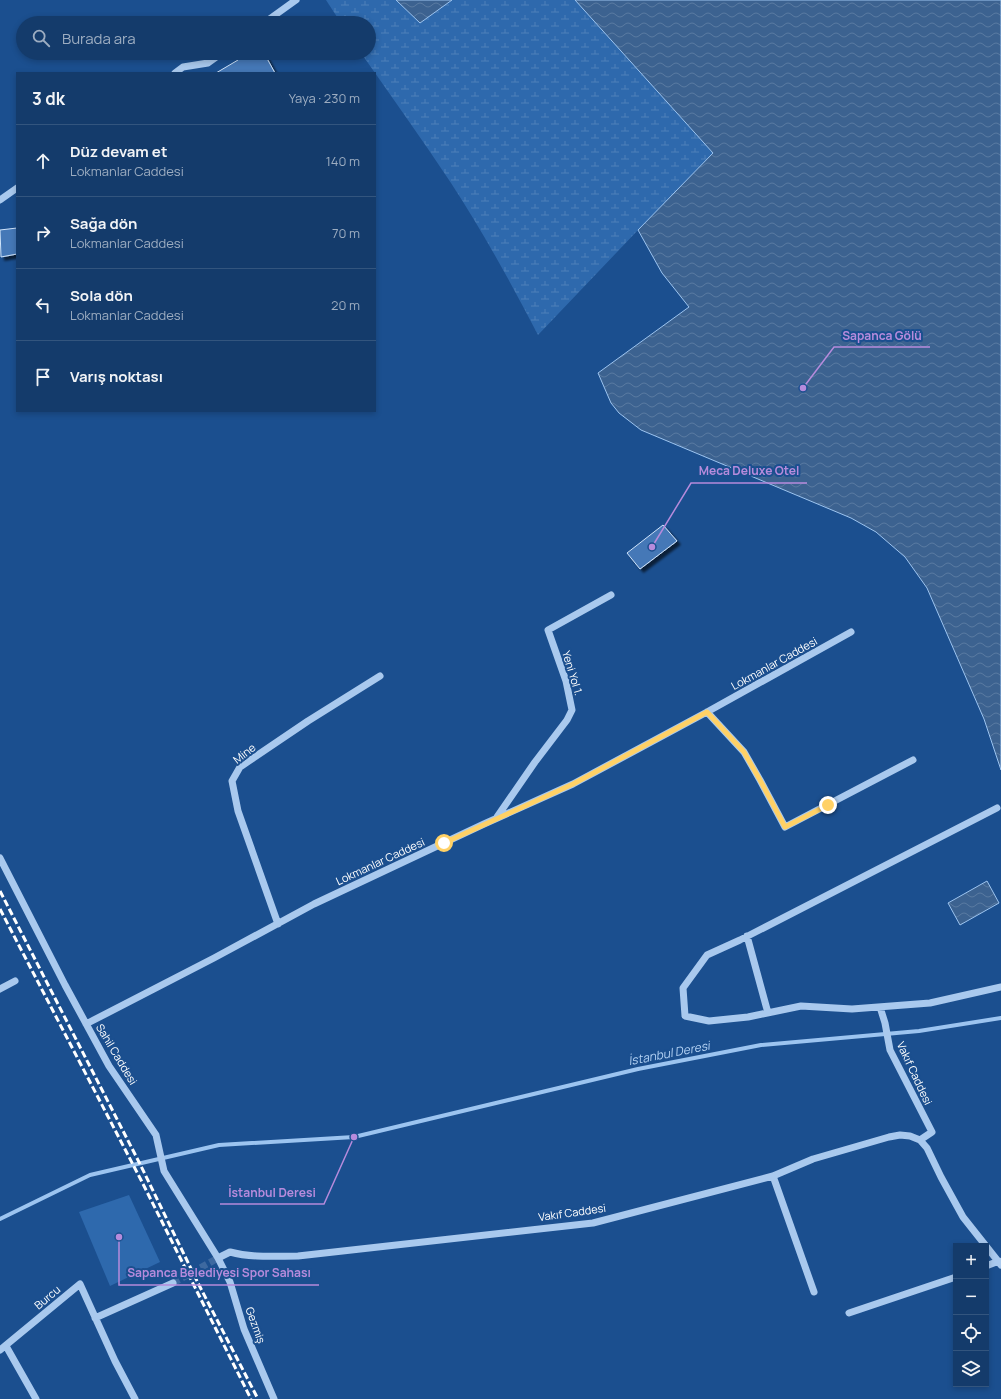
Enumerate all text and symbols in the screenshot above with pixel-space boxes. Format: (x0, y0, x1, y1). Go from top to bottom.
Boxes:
search box (16, 16, 376, 60)
icon: search (30, 27, 52, 49)
text: Burada ara (62, 28, 136, 49)
text: 3 dk (32, 87, 65, 110)
text: Yaya · 230 m (289, 89, 360, 107)
text: Düz devam et (70, 141, 167, 162)
icon: ahead (32, 150, 54, 172)
text: 140 m (326, 152, 360, 170)
text: Lokmanlar Caddesi (70, 162, 184, 180)
text: Sağa dön (70, 213, 137, 234)
icon: right (32, 222, 54, 244)
text: 70 m (332, 224, 360, 242)
text: Lokmanlar Caddesi (70, 234, 184, 252)
text: Sola dön (70, 285, 133, 306)
icon: left (32, 294, 54, 316)
text: 20 m (331, 296, 360, 314)
text: Lokmanlar Caddesi (70, 306, 184, 324)
callout: Sapanca Gölü (834, 323, 930, 347)
text: Sapanca Gölü (842, 327, 922, 344)
icon: arrive (32, 366, 54, 388)
text: Varış noktası (70, 366, 163, 387)
callout: Meca Deluxe Otel (691, 459, 807, 483)
text: Meca Deluxe Otel (699, 462, 799, 479)
street label: Lokmanlar Caddesi (728, 633, 820, 693)
street label: Yeni Yol 1. (559, 649, 587, 697)
street label: Mine (230, 739, 259, 767)
route end (819, 796, 837, 814)
street label: Lokmanlar Caddesi (333, 834, 427, 888)
route start (435, 834, 453, 852)
street label: Sahil Caddesi (93, 1021, 141, 1087)
water label: İstanbul Deresi (627, 1036, 713, 1069)
street label: Vakıf Caddesi (894, 1039, 936, 1107)
callout: İstanbul Deresi (220, 1180, 324, 1204)
text: İstanbul Deresi (228, 1184, 316, 1201)
street label: Vakıf Caddesi (537, 1200, 607, 1224)
map controls (953, 1243, 989, 1387)
button: + (953, 1243, 989, 1279)
callout: Sapanca Belediyesi Spor Sahası (119, 1261, 319, 1285)
text: Sapanca Belediyesi Spor Sahası (127, 1264, 311, 1281)
button: − (953, 1279, 989, 1315)
street label: Burcu (31, 1282, 63, 1312)
street label: Gezmiş (243, 1305, 270, 1345)
button: locate (953, 1315, 989, 1351)
button: layers (953, 1351, 989, 1387)

